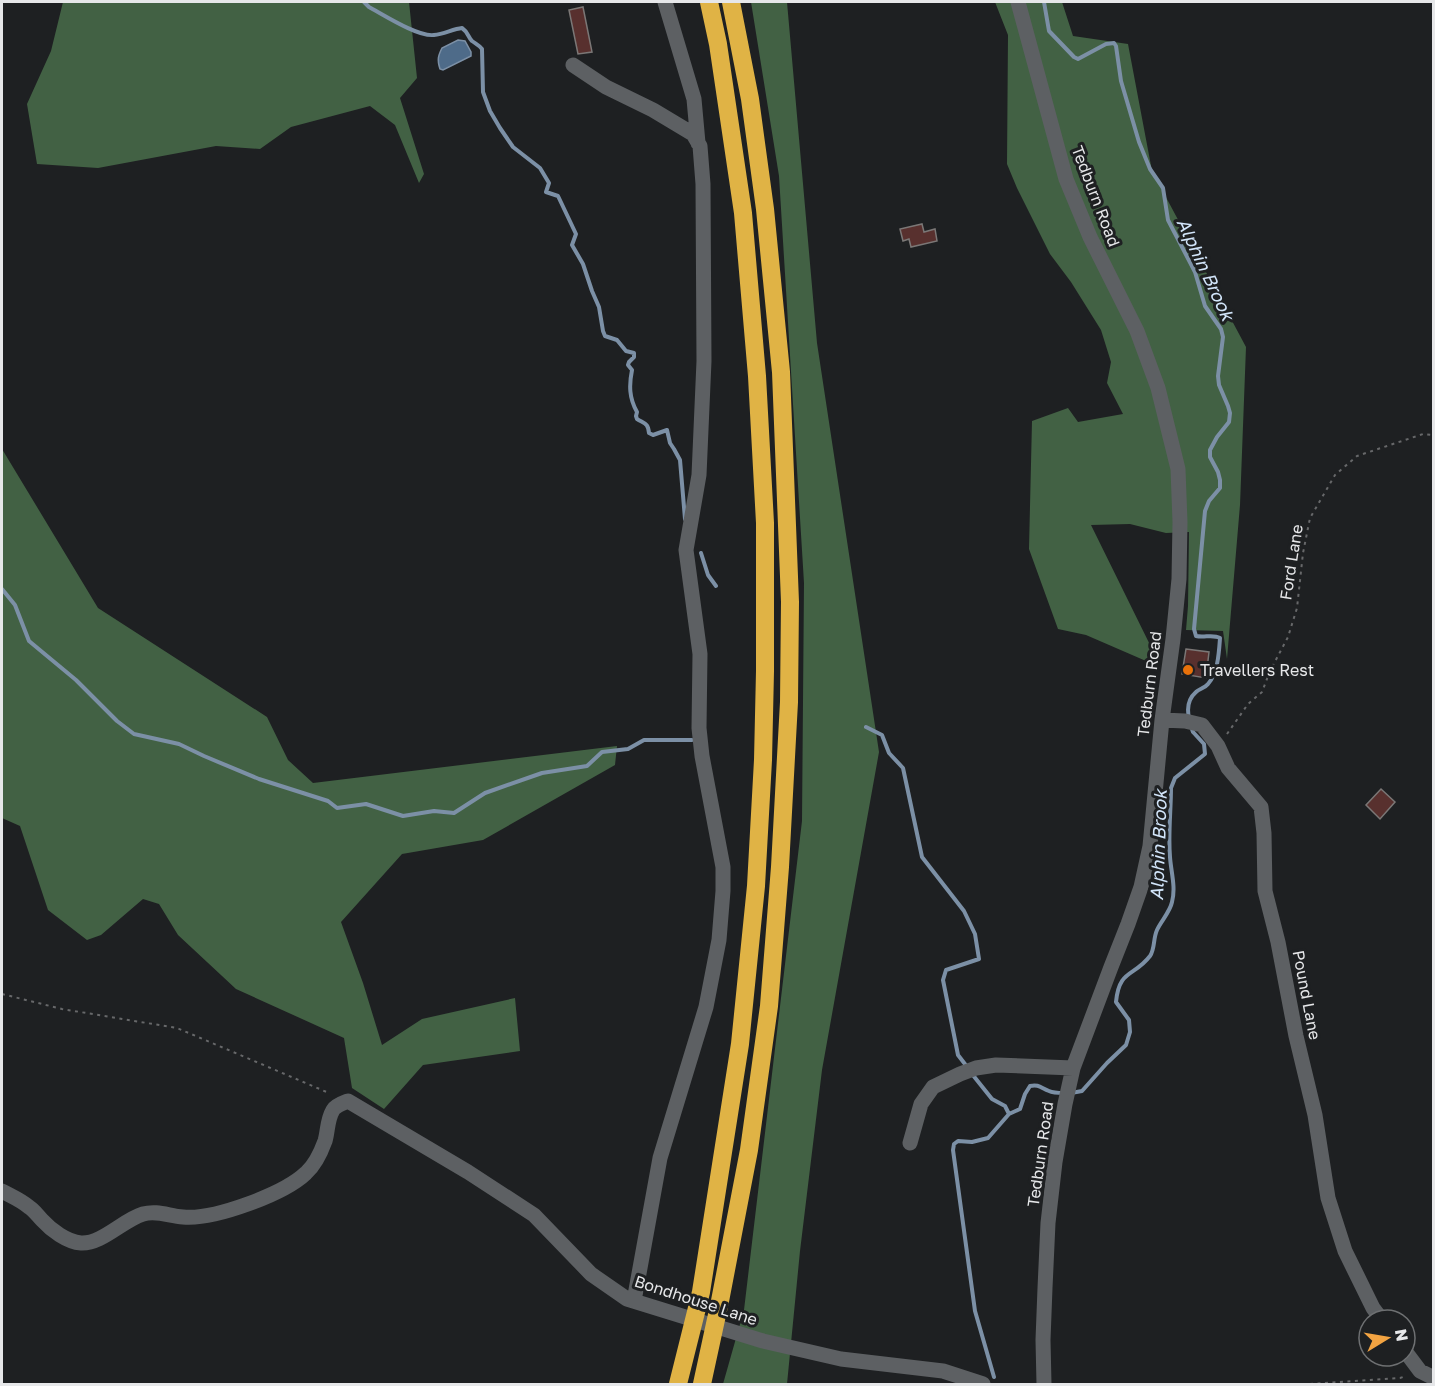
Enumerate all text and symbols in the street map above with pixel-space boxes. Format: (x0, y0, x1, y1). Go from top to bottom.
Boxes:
street label: Tedburn Road (1068, 143, 1124, 249)
water label: Alphin Brook (1173, 214, 1240, 325)
street label: Ford Lane (1275, 523, 1307, 601)
street label: Tedburn Road (1133, 630, 1165, 738)
place label: Travellers Rest (1200, 660, 1314, 680)
marker: Travellers Rest (1181, 663, 1195, 677)
water label: Alphin Brook (1145, 787, 1171, 901)
street label: Pound Lane (1289, 949, 1325, 1041)
street label: Tedburn Road (1023, 1100, 1057, 1208)
street label: Bondhouse Lane (632, 1271, 760, 1329)
north arrow (1357, 1308, 1417, 1368)
text: N (1391, 1327, 1413, 1343)

